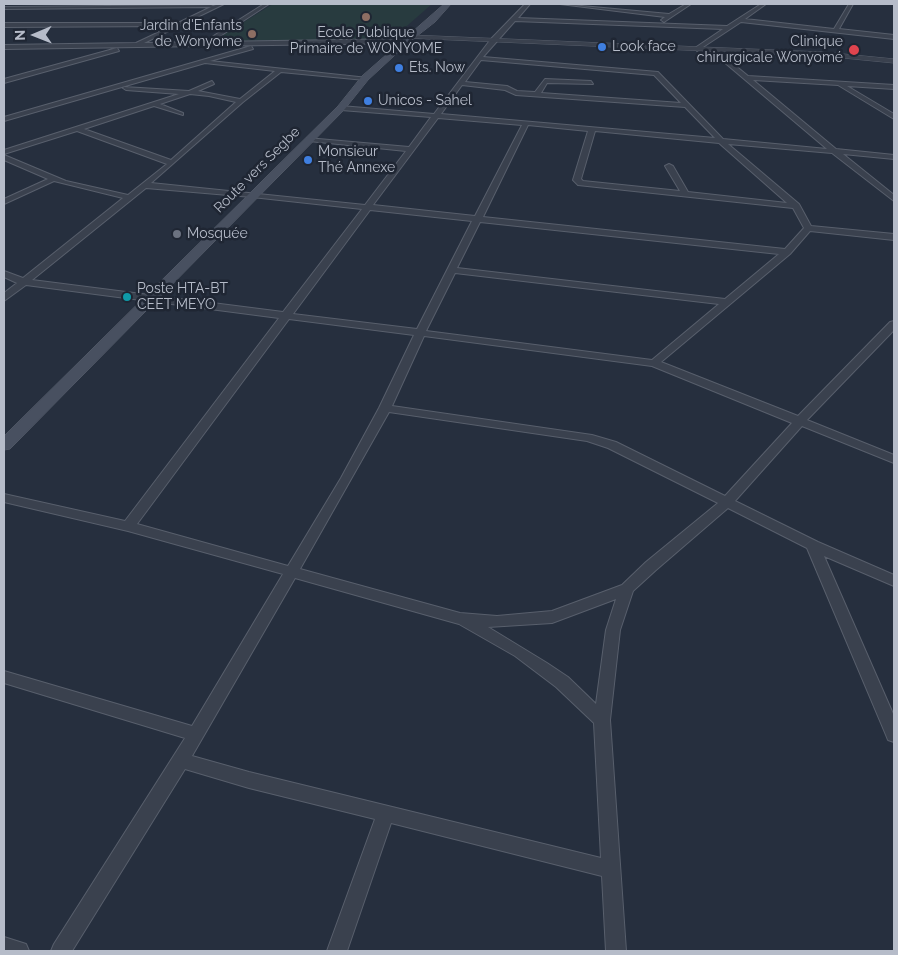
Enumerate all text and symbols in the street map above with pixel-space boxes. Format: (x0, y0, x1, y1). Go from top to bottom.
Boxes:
north arrow (10, 10, 60, 60)
marker: Ecole Publique Primaire de WONYOME (360, 11, 372, 23)
place label: Jardin d'Enfants de Wonyome (140, 18, 242, 50)
place label: Ecole Publique Primaire de WONYOME (290, 25, 442, 58)
marker: Jardin d'Enfants de Wonyome (246, 28, 258, 40)
text: N (12, 30, 28, 41)
place label: Clinique chirurgicale Wonyomé (697, 34, 843, 66)
place label: Look face (612, 39, 676, 55)
marker: Look face (596, 41, 608, 53)
marker: Clinique chirurgicale Wonyomé (847, 43, 861, 57)
place label: Ets. Now (409, 60, 465, 76)
marker: Ets. Now (393, 62, 405, 74)
place label: Unicos - Sahel (378, 93, 472, 109)
marker: Unicos - Sahel (362, 95, 374, 107)
street label: Route vers Segbe (210, 123, 304, 217)
place label: Monsieur Thé Annexe (318, 144, 395, 176)
marker: Monsieur Thé Annexe (302, 154, 314, 166)
place label: Mosquée (187, 226, 248, 242)
marker: Mosquée (171, 228, 183, 240)
place label: Poste HTA-BT CEET MEYO (137, 281, 228, 314)
marker: Poste HTA-BT CEET MEYO (121, 291, 133, 303)

